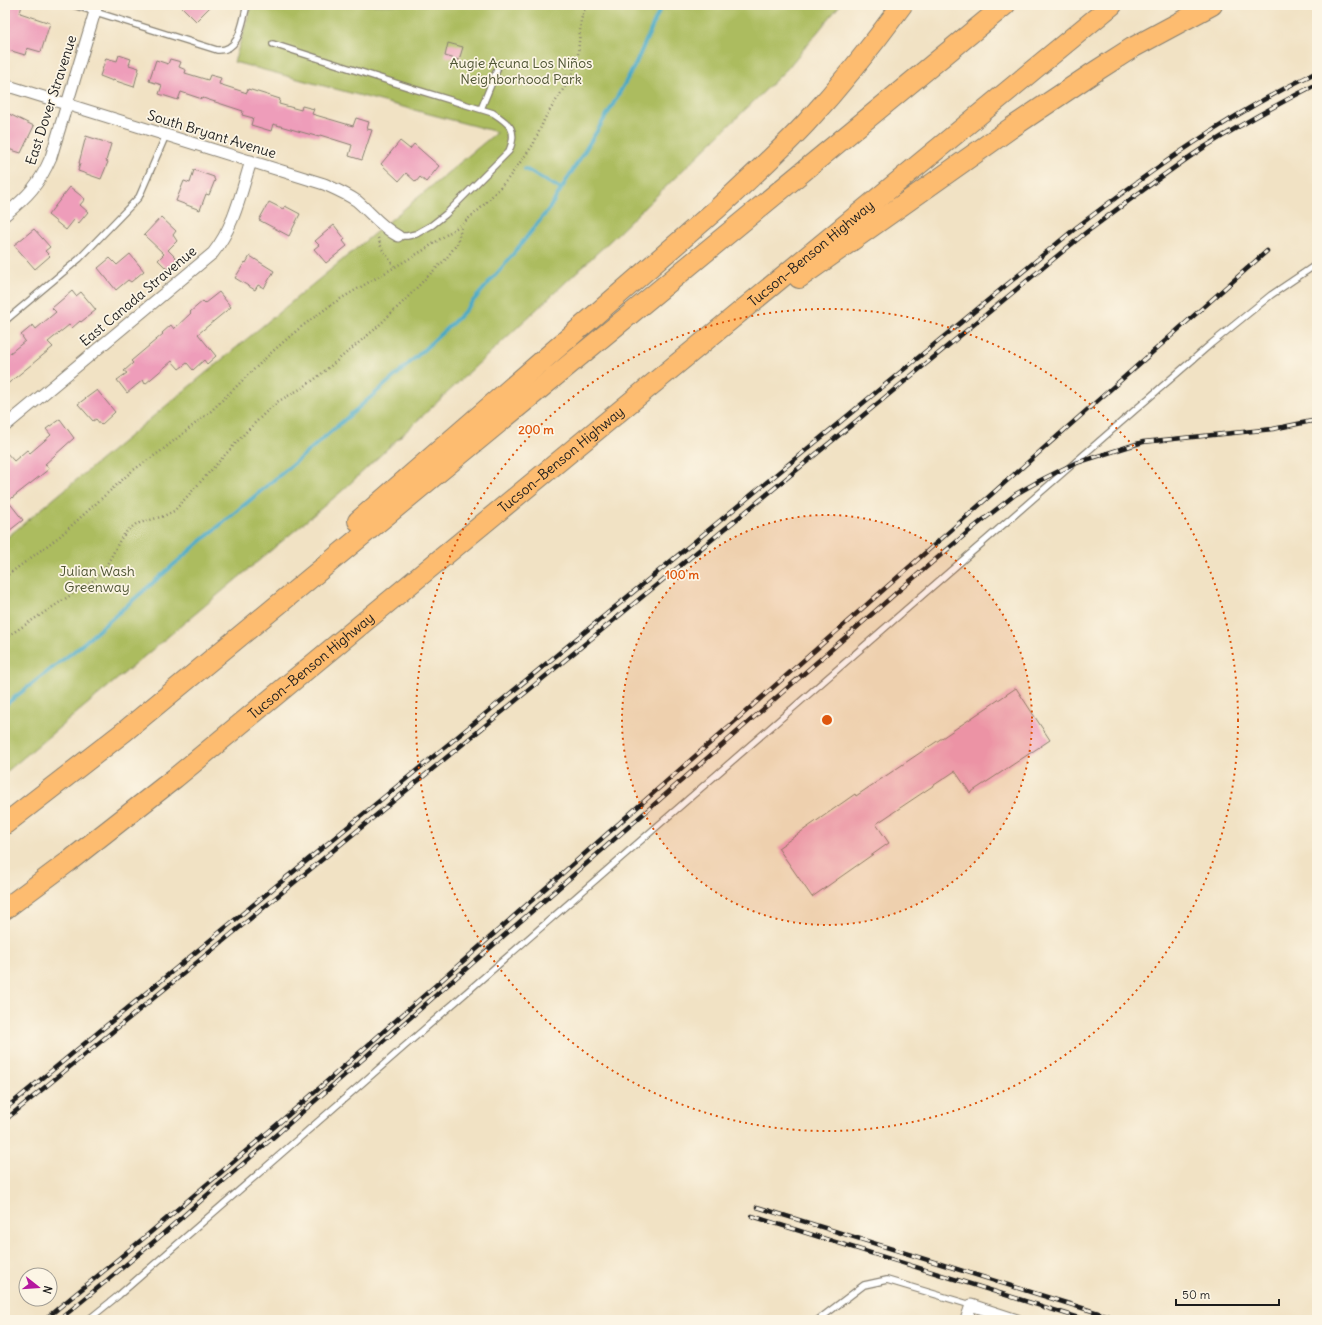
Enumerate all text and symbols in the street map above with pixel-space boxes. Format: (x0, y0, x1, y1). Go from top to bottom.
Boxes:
street label: East Dover Stravenue (22, 33, 80, 167)
park label: Augie Acuna Los Niños Neighborhood Park (450, 54, 592, 88)
street label: South Bryant Avenue (145, 106, 279, 162)
street label: Tucson–Benson Highway (744, 196, 878, 311)
street label: East Canada Stravenue (76, 242, 200, 350)
street label: Tucson–Benson Highway (494, 402, 628, 517)
text: 200 m (518, 422, 554, 437)
park label: Julian Wash Greenway (59, 562, 135, 596)
text: 100 m (665, 567, 699, 582)
street label: Tucson–Benson Highway (244, 609, 378, 723)
centre of rings (820, 713, 834, 727)
north arrow (18, 1267, 58, 1307)
scale bar (1176, 1281, 1279, 1307)
text: N (40, 1284, 55, 1296)
text: 50 m (1182, 1287, 1211, 1302)

